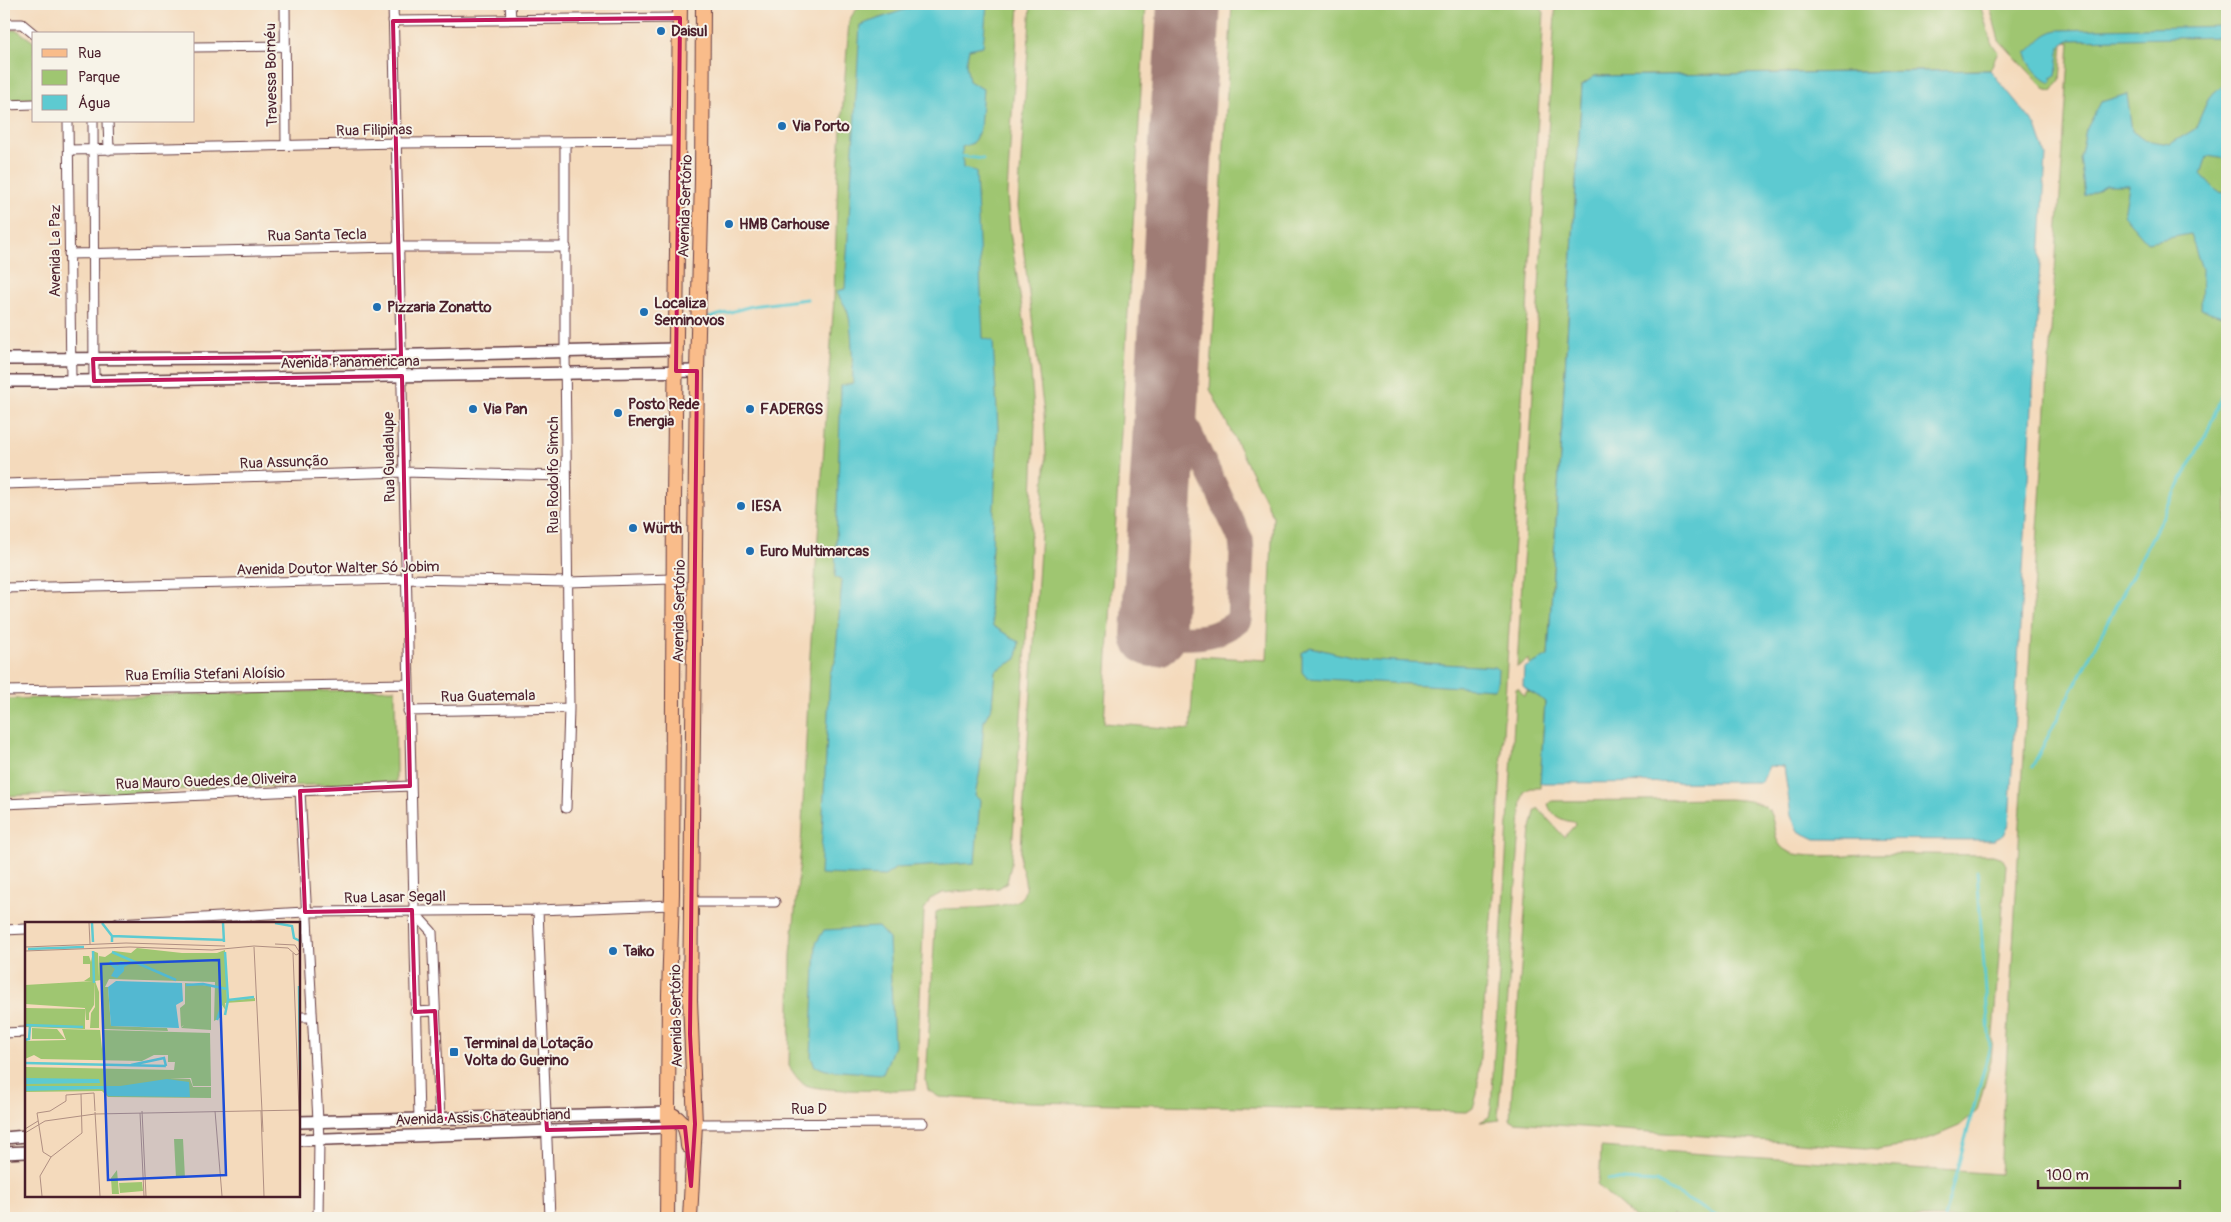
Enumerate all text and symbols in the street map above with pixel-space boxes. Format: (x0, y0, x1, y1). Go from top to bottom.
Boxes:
place label: Daisul (671, 22, 708, 41)
street label: Travessa Bornéu (261, 23, 282, 127)
marker: Daisul (655, 25, 667, 37)
legend (32, 32, 195, 122)
text: Rua (78, 44, 101, 63)
text: Parque (78, 68, 121, 87)
text: Água (78, 94, 110, 113)
place label: Via Porto (792, 117, 850, 136)
street label: Rua Filipinas (336, 120, 413, 141)
marker: Via Porto (776, 120, 788, 132)
street label: Avenida Sertório (674, 154, 697, 258)
street label: Avenida La Paz (46, 205, 65, 297)
place label: HMB Carhouse (739, 215, 830, 234)
marker: HMB Carhouse (723, 218, 735, 230)
street label: Rua Santa Tecla (267, 225, 367, 246)
place label: Localiza Seminovos (654, 294, 724, 330)
place label: Pizzaria Zonatto (387, 298, 492, 317)
marker: Pizzaria Zonatto (371, 301, 383, 313)
marker: Localiza Seminovos (638, 306, 650, 318)
street label: Avenida Panamericana (280, 352, 420, 373)
place label: Posto Rede Energia (628, 395, 700, 431)
place label: Via Pan (483, 400, 528, 419)
place label: FADERGS (760, 400, 824, 419)
marker: Via Pan (467, 403, 479, 415)
marker: FADERGS (744, 403, 756, 415)
marker: Posto Rede Energia (612, 407, 624, 419)
street label: Rua Guadalupe (379, 411, 400, 503)
street label: Rua Rodolfo Simch (544, 416, 563, 534)
street label: Rua Assunção (239, 451, 329, 474)
place label: IESA (751, 497, 782, 516)
marker: IESA (735, 500, 747, 512)
place label: Würth (643, 519, 682, 538)
marker: Würth (627, 522, 639, 534)
place label: Euro Multimarcas (760, 542, 869, 561)
marker: Euro Multimarcas (744, 545, 756, 557)
street label: Avenida Doutor Walter Só Jobim (236, 557, 440, 580)
street label: Avenida Sertório (669, 559, 690, 663)
street label: Rua Emília Stefani Aloísio (125, 664, 285, 685)
street label: Rua Guatemala (441, 686, 535, 707)
street label: Rua Mauro Guedes de Oliveira (115, 769, 297, 794)
street label: Rua Lasar Segall (344, 887, 446, 908)
inset map (25, 922, 300, 1197)
place label: Taiko (622, 942, 654, 961)
marker: Taiko (607, 945, 619, 957)
street label: Avenida Sertório (666, 964, 687, 1068)
place label: Terminal da Lotação Volta do Guerino (463, 1034, 593, 1070)
marker: Terminal da Lotação Volta do Guerino (448, 1046, 460, 1058)
street label: Rua D (791, 1100, 827, 1119)
street label: Avenida Assis Chateaubriand (395, 1105, 571, 1130)
scale bar (2038, 1157, 2181, 1189)
text: 100 m (2046, 1166, 2089, 1185)

